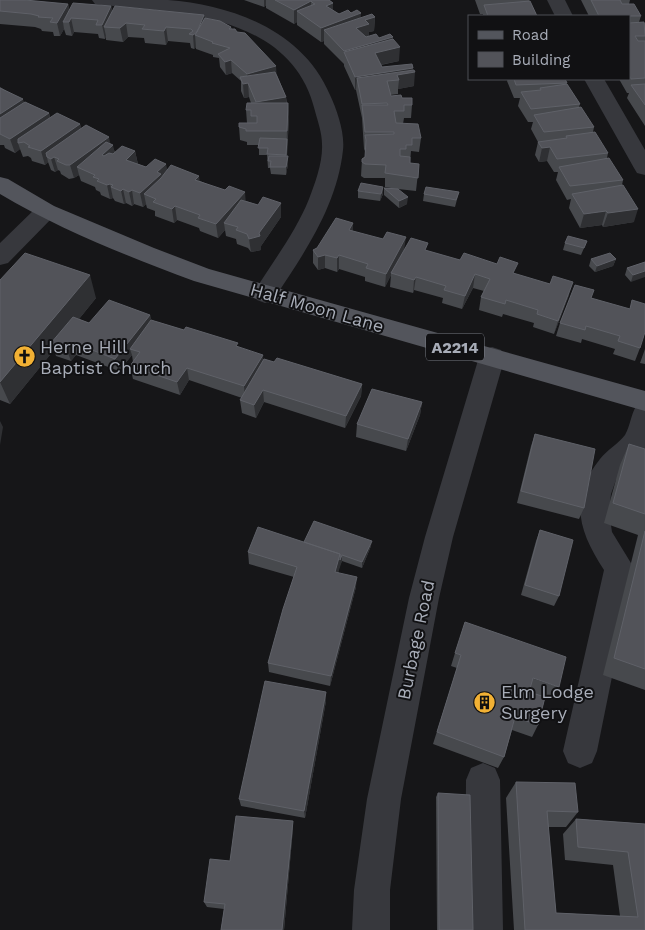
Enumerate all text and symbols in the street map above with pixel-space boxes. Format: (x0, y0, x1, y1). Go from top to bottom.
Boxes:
legend (468, 15, 630, 80)
text: Road (512, 26, 549, 44)
text: Building (512, 51, 570, 69)
street label: Half Moon Lane (248, 278, 386, 337)
road number: A2214 (426, 334, 484, 361)
place label: Herne Hill Baptist Church (40, 336, 171, 378)
church icon: Herne Hill Baptist Church (12, 345, 36, 369)
street label: Burbage Road (393, 578, 438, 702)
place label: Elm Lodge Surgery (501, 681, 594, 723)
building icon: Elm Lodge Surgery (473, 690, 497, 714)

